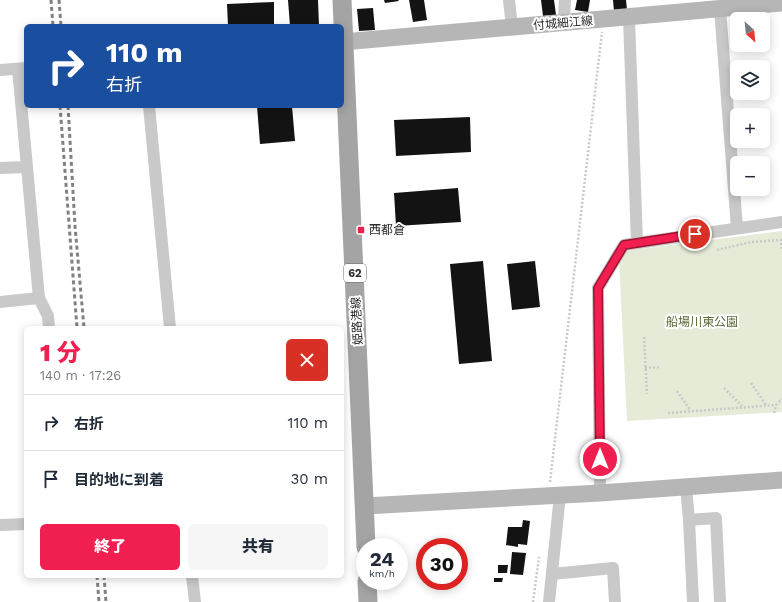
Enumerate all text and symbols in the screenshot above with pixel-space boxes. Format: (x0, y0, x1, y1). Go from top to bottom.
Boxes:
north arrow (730, 12, 770, 52)
map controls (730, 12, 770, 196)
street label: 付城細江線 (532, 13, 594, 33)
text: 110 m (106, 36, 183, 69)
icon: right (40, 40, 92, 92)
button: layers (730, 60, 770, 100)
text: 右折 (106, 74, 142, 95)
button: + (730, 108, 770, 148)
button: − (730, 156, 770, 196)
pin (678, 217, 712, 251)
place label: 西都倉 (369, 223, 405, 237)
icon: arrive (684, 223, 706, 245)
marker: 西都倉 (356, 225, 366, 235)
road number: 62 (344, 264, 366, 282)
street label: 姫路港線 (349, 297, 365, 345)
park label: 船場川東公園 (666, 315, 738, 329)
text: 1 分 (40, 339, 81, 367)
button: close (286, 339, 328, 381)
text: 140 m · 17:26 (40, 368, 121, 383)
icon: right (40, 412, 62, 434)
text: 110 m (288, 414, 328, 432)
text: 右折 (74, 415, 104, 433)
position arrow (579, 438, 621, 480)
icon: arrive (40, 468, 62, 490)
text: 30 m (291, 470, 328, 488)
text: 目的地に到着 (74, 471, 164, 489)
button: 終了 (40, 524, 180, 570)
button: 共有 (188, 524, 328, 570)
speed limit sign: 30 (416, 538, 468, 590)
text: 24 (370, 547, 394, 571)
text: km/h (369, 568, 395, 579)

